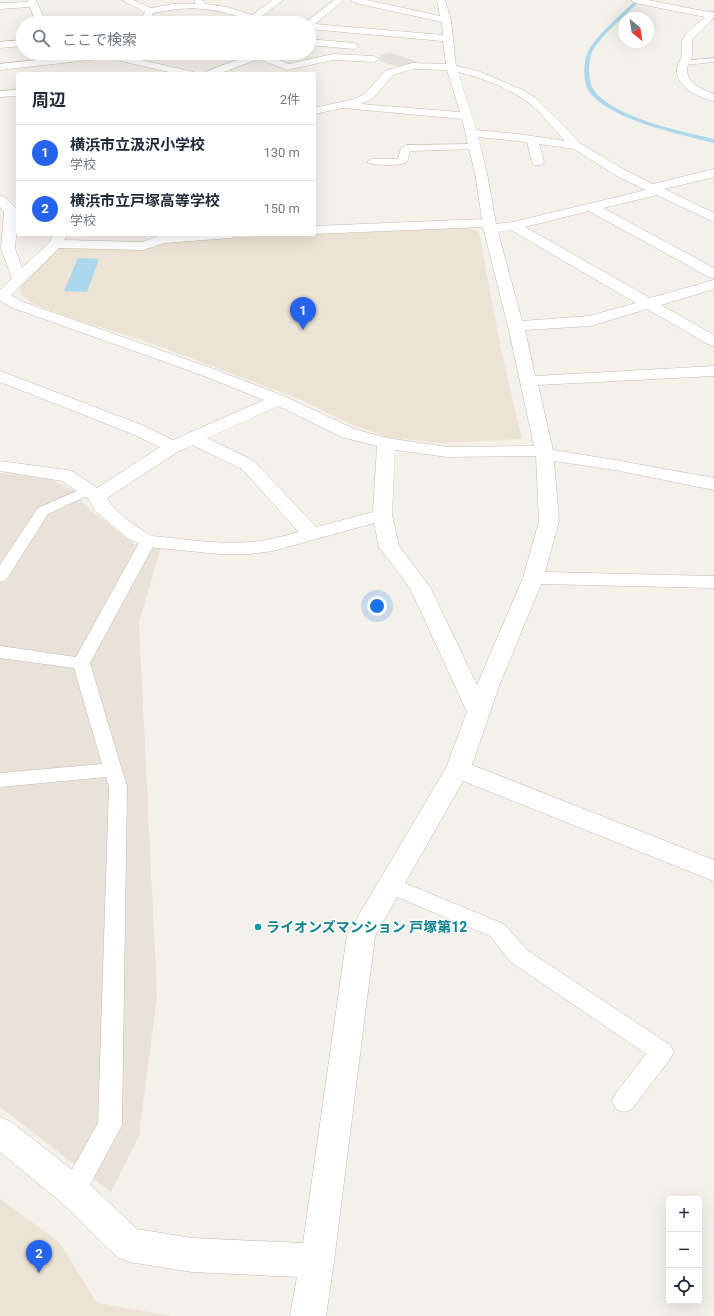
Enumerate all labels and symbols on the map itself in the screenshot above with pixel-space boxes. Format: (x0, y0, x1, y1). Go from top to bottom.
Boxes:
north arrow (618, 12, 654, 48)
pin: 1 (290, 297, 316, 330)
your location (367, 596, 387, 616)
place label: ライオンズマンション 戸塚第12 (266, 919, 467, 935)
marker: ライオンズマンション 戸塚第12 (253, 922, 263, 932)
pin: 2 (26, 1240, 52, 1273)

